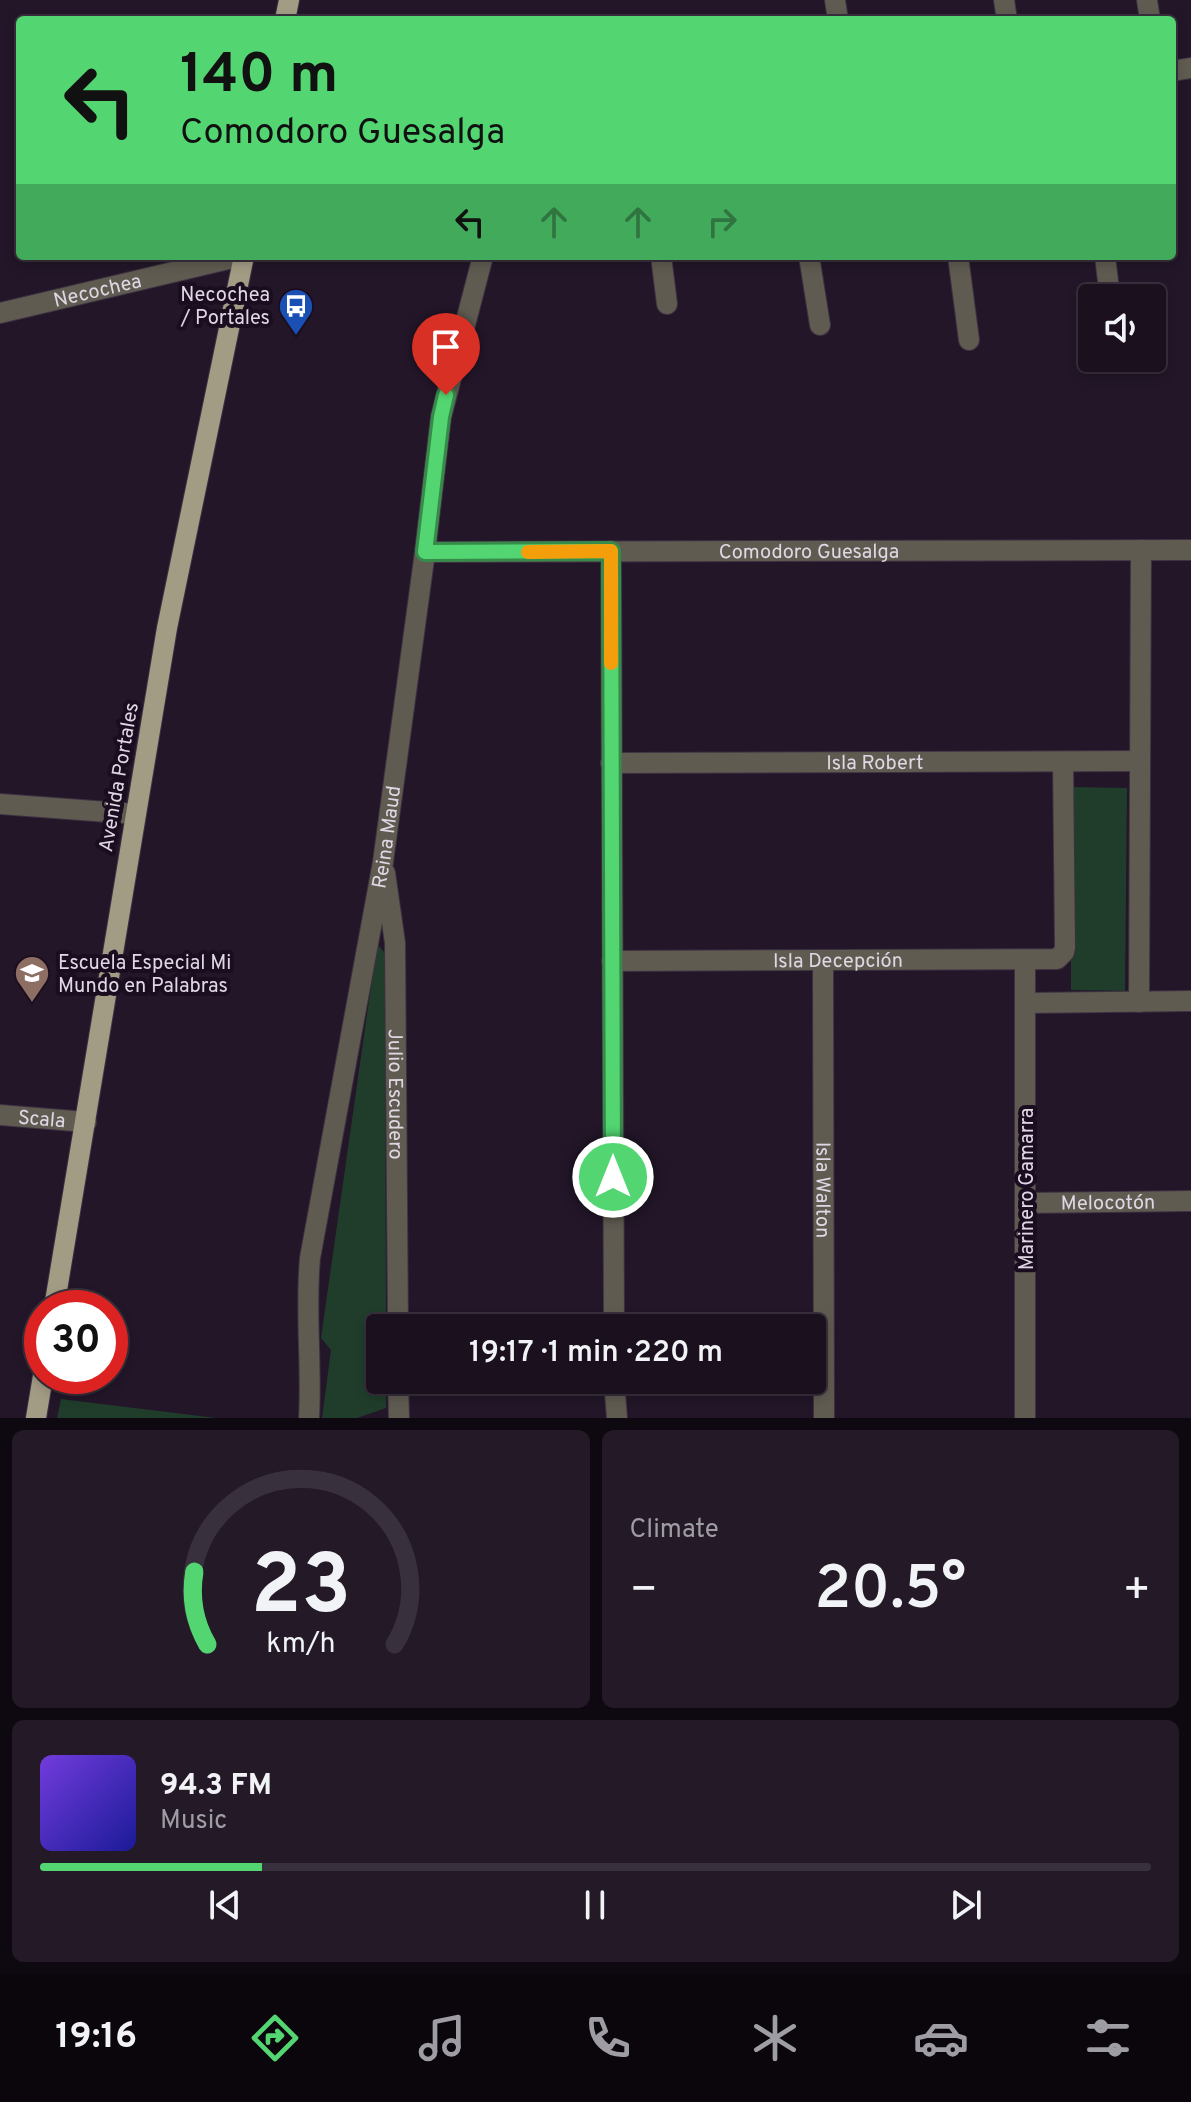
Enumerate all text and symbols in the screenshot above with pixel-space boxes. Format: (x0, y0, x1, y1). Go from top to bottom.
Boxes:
text: 140 m (180, 42, 338, 112)
icon: left (48, 48, 152, 152)
text: Comodoro Guesalga (180, 111, 505, 157)
icon: left (448, 200, 492, 244)
icon: ahead (532, 200, 576, 244)
icon: ahead (616, 200, 660, 244)
icon: right (700, 200, 744, 244)
street label: Necochea (51, 269, 144, 315)
place label: Necochea / Portales (180, 283, 270, 332)
map controls (1078, 284, 1166, 372)
button: sound (1078, 284, 1166, 372)
bus stop icon: Necochea / Portales (277, 287, 315, 337)
pin (412, 313, 480, 395)
icon: arrive (424, 325, 468, 369)
street label: Comodoro Guesalga (719, 540, 899, 566)
street label: Avenida Portales (94, 701, 146, 854)
street label: Isla Robert (826, 751, 924, 777)
street label: Reina Maud (367, 784, 408, 891)
street label: Isla Decepción (773, 949, 903, 975)
place label: Escuela Especial Mi Mundo en Palabras (58, 951, 231, 1000)
school or university icon: Escuela Especial Mi Mundo en Palabras (13, 954, 51, 1004)
street label: Julio Escudero (381, 1029, 408, 1160)
street label: Scala (17, 1106, 67, 1135)
street label: Marinero Gamarra (1015, 1108, 1041, 1270)
position arrow (571, 1135, 655, 1219)
street label: Isla Walton (808, 1142, 835, 1238)
street label: Melocotón (1061, 1190, 1155, 1218)
speed limit sign: 30 (24, 1290, 128, 1394)
text: 19:17 · 1 min · 220 m (469, 1335, 723, 1372)
text: Climate (630, 1514, 719, 1547)
text: 23 (250, 1538, 351, 1643)
text: 20.5° (814, 1554, 966, 1630)
text: − (630, 1564, 658, 1620)
text: + (1123, 1564, 1151, 1620)
text: km/h (266, 1627, 335, 1663)
text: 94.3 FM (160, 1768, 272, 1805)
text: Music (160, 1805, 227, 1838)
icon: previous (203, 1883, 247, 1927)
icon: pause (573, 1883, 617, 1927)
icon: next (944, 1883, 988, 1927)
icon: directions (247, 2010, 303, 2066)
icon: music (414, 2010, 470, 2066)
icon: phone (580, 2010, 636, 2066)
icon: climate (747, 2010, 803, 2066)
icon: car (913, 2010, 969, 2066)
icon: filters (1080, 2010, 1136, 2066)
text: 19:16 (55, 2015, 137, 2061)

